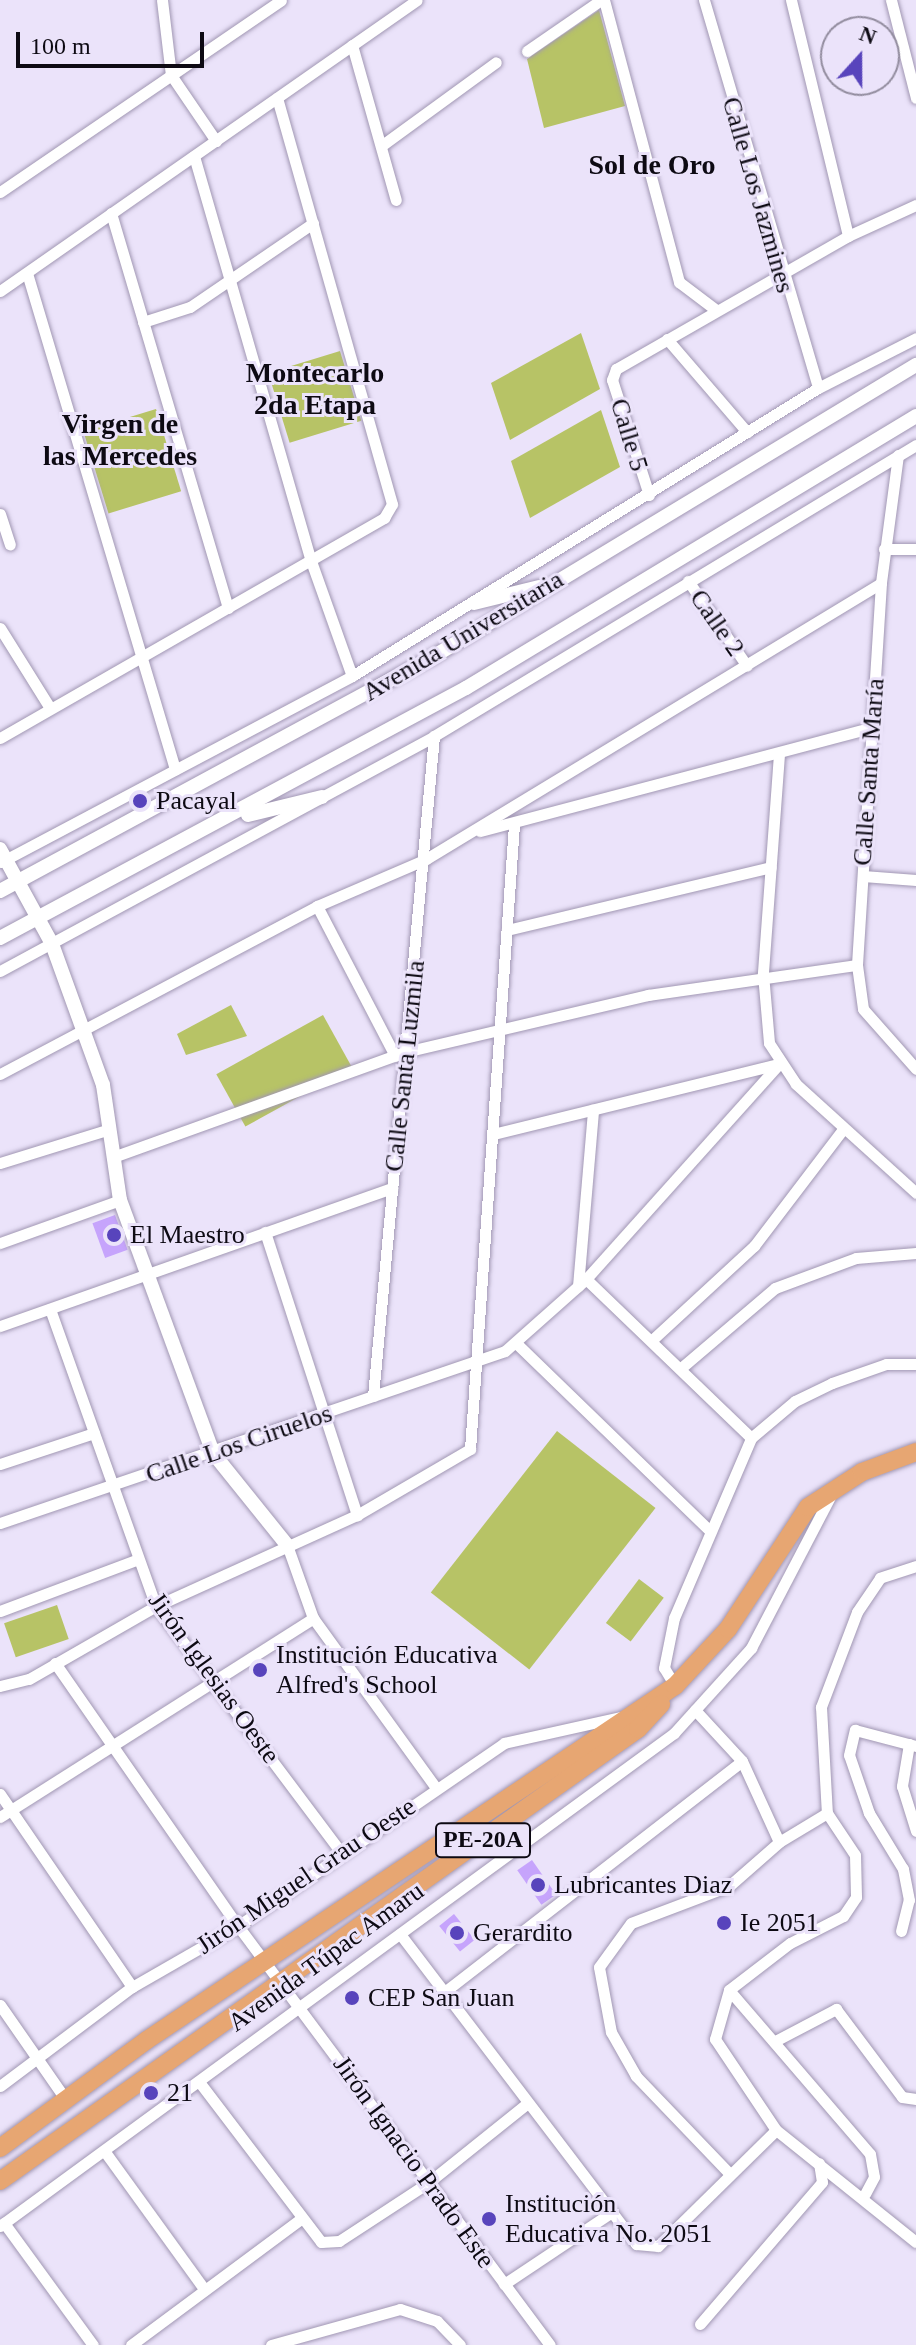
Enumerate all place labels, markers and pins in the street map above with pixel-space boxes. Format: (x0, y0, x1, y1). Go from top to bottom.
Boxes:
place label: Pacayal (156, 785, 237, 817)
marker: Pacayal (131, 792, 149, 810)
place label: El Maestro (130, 1219, 245, 1251)
marker: El Maestro (105, 1226, 123, 1244)
place label: Institución Educativa Alfred's School (276, 1639, 498, 1700)
marker: Institución Educativa Alfred's School (251, 1661, 269, 1679)
place label: Lubricantes Diaz (554, 1869, 732, 1901)
marker: Lubricantes Diaz (529, 1876, 547, 1894)
place label: Ie 2051 (740, 1907, 819, 1939)
marker: Ie 2051 (715, 1914, 733, 1932)
place label: Gerardito (473, 1917, 573, 1949)
marker: Gerardito (448, 1924, 466, 1942)
place label: CEP San Juan (368, 1982, 515, 2014)
marker: CEP San Juan (343, 1989, 361, 2007)
place label: 21 (167, 2077, 193, 2109)
marker: 21 (142, 2084, 160, 2102)
place label: Institución Educativa No. 2051 (505, 2188, 712, 2250)
marker: Institución Educativa No. 2051 (480, 2210, 498, 2228)

